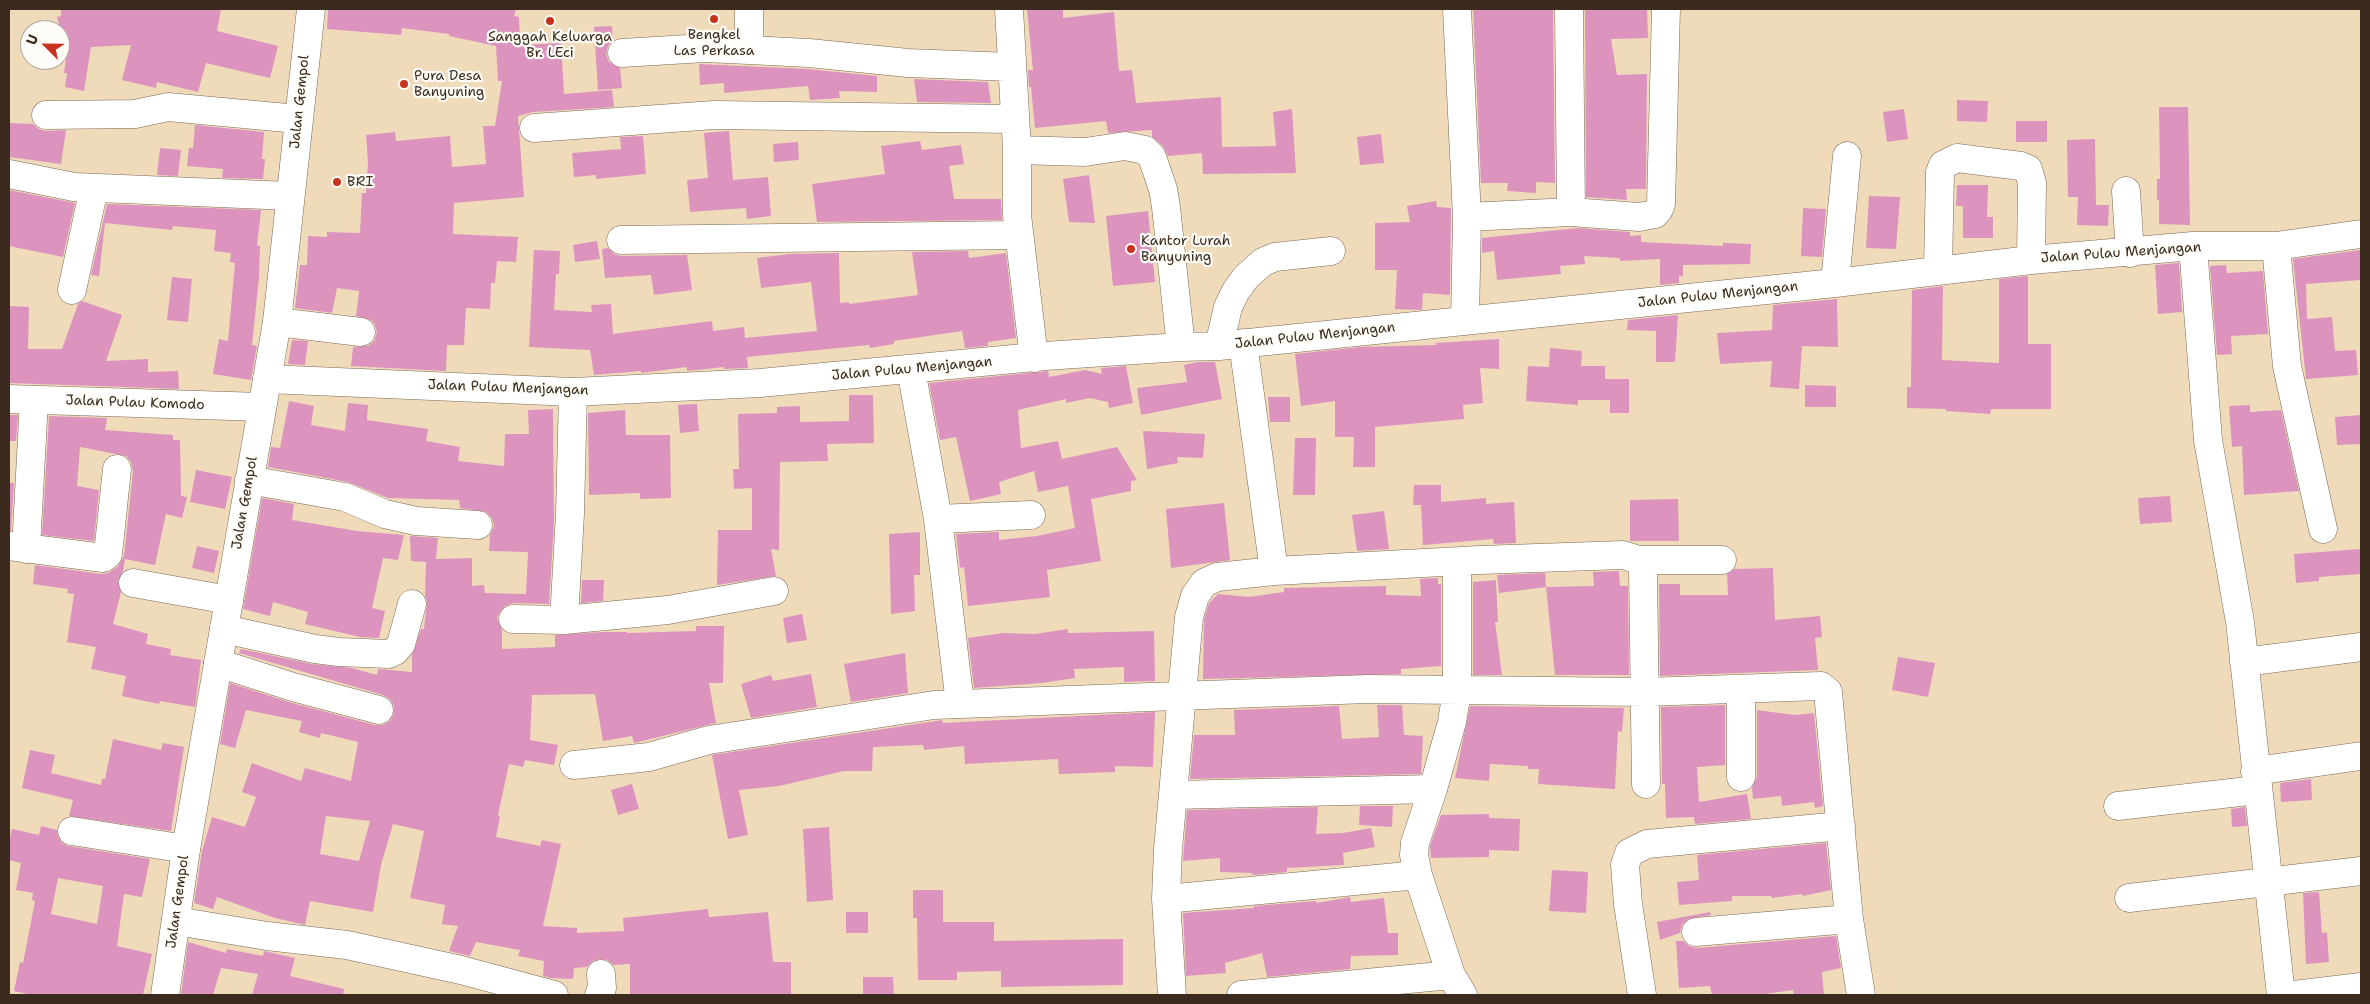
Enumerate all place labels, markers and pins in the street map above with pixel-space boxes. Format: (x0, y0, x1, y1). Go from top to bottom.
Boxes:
marker: Bengkel Las Perkasa (708, 13, 720, 25)
marker: Sanggah Keluarga Br. LEci (544, 15, 556, 27)
place label: Bengkel Las Perkasa (674, 27, 754, 59)
place label: Sanggah Keluarga Br. LEci (488, 29, 612, 62)
place label: Pura Desa Banyuning (414, 68, 484, 100)
marker: Pura Desa Banyuning (398, 78, 410, 90)
place label: BRI (347, 174, 373, 190)
marker: BRI (331, 176, 343, 188)
place label: Kantor Lurah Banyuning (1141, 233, 1230, 266)
marker: Kantor Lurah Banyuning (1125, 243, 1137, 255)

